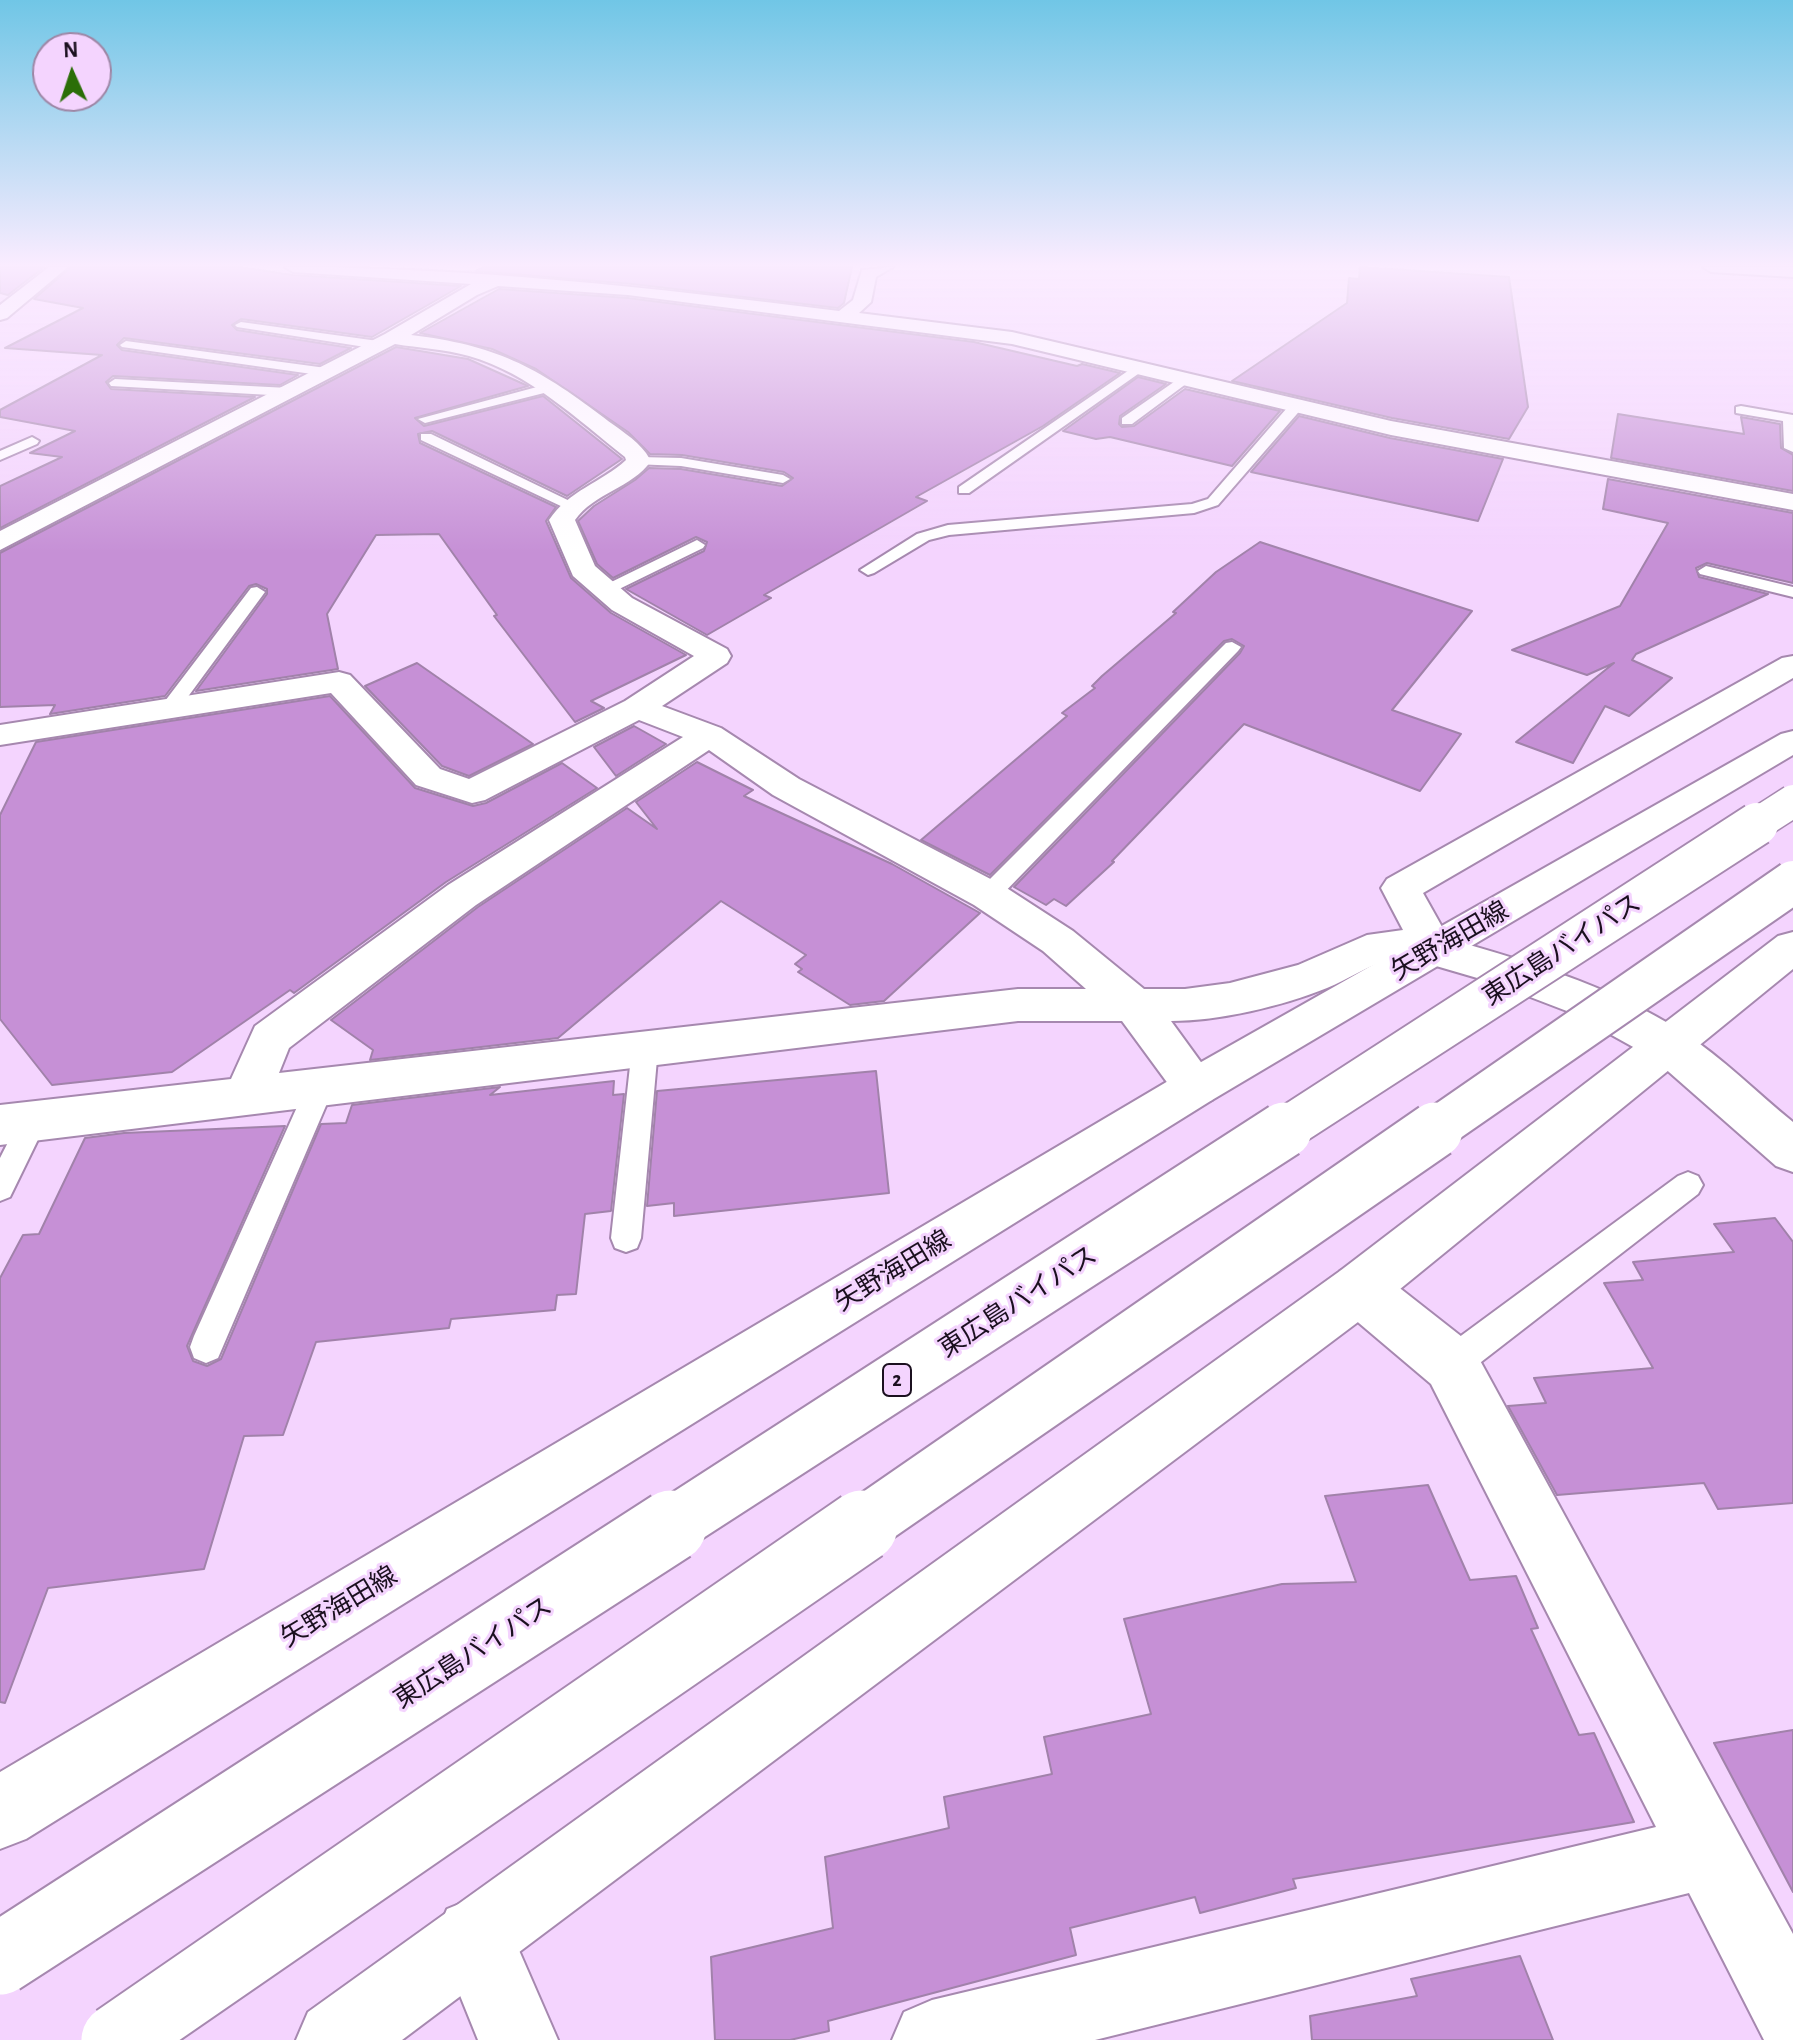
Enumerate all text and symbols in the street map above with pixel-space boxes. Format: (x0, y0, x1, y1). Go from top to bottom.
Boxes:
north arrow (32, 32, 112, 112)
text: N (63, 39, 79, 61)
street label: 東広島バイパス (1477, 887, 1647, 1013)
street label: 矢野海田線 (1386, 895, 1514, 987)
street label: 矢野海田線 (829, 1224, 957, 1318)
street label: 東広島バイパス (933, 1239, 1103, 1365)
road number: 2 (883, 1364, 911, 1396)
street label: 矢野海田線 (275, 1560, 403, 1654)
street label: 東広島バイパス (388, 1590, 558, 1716)

